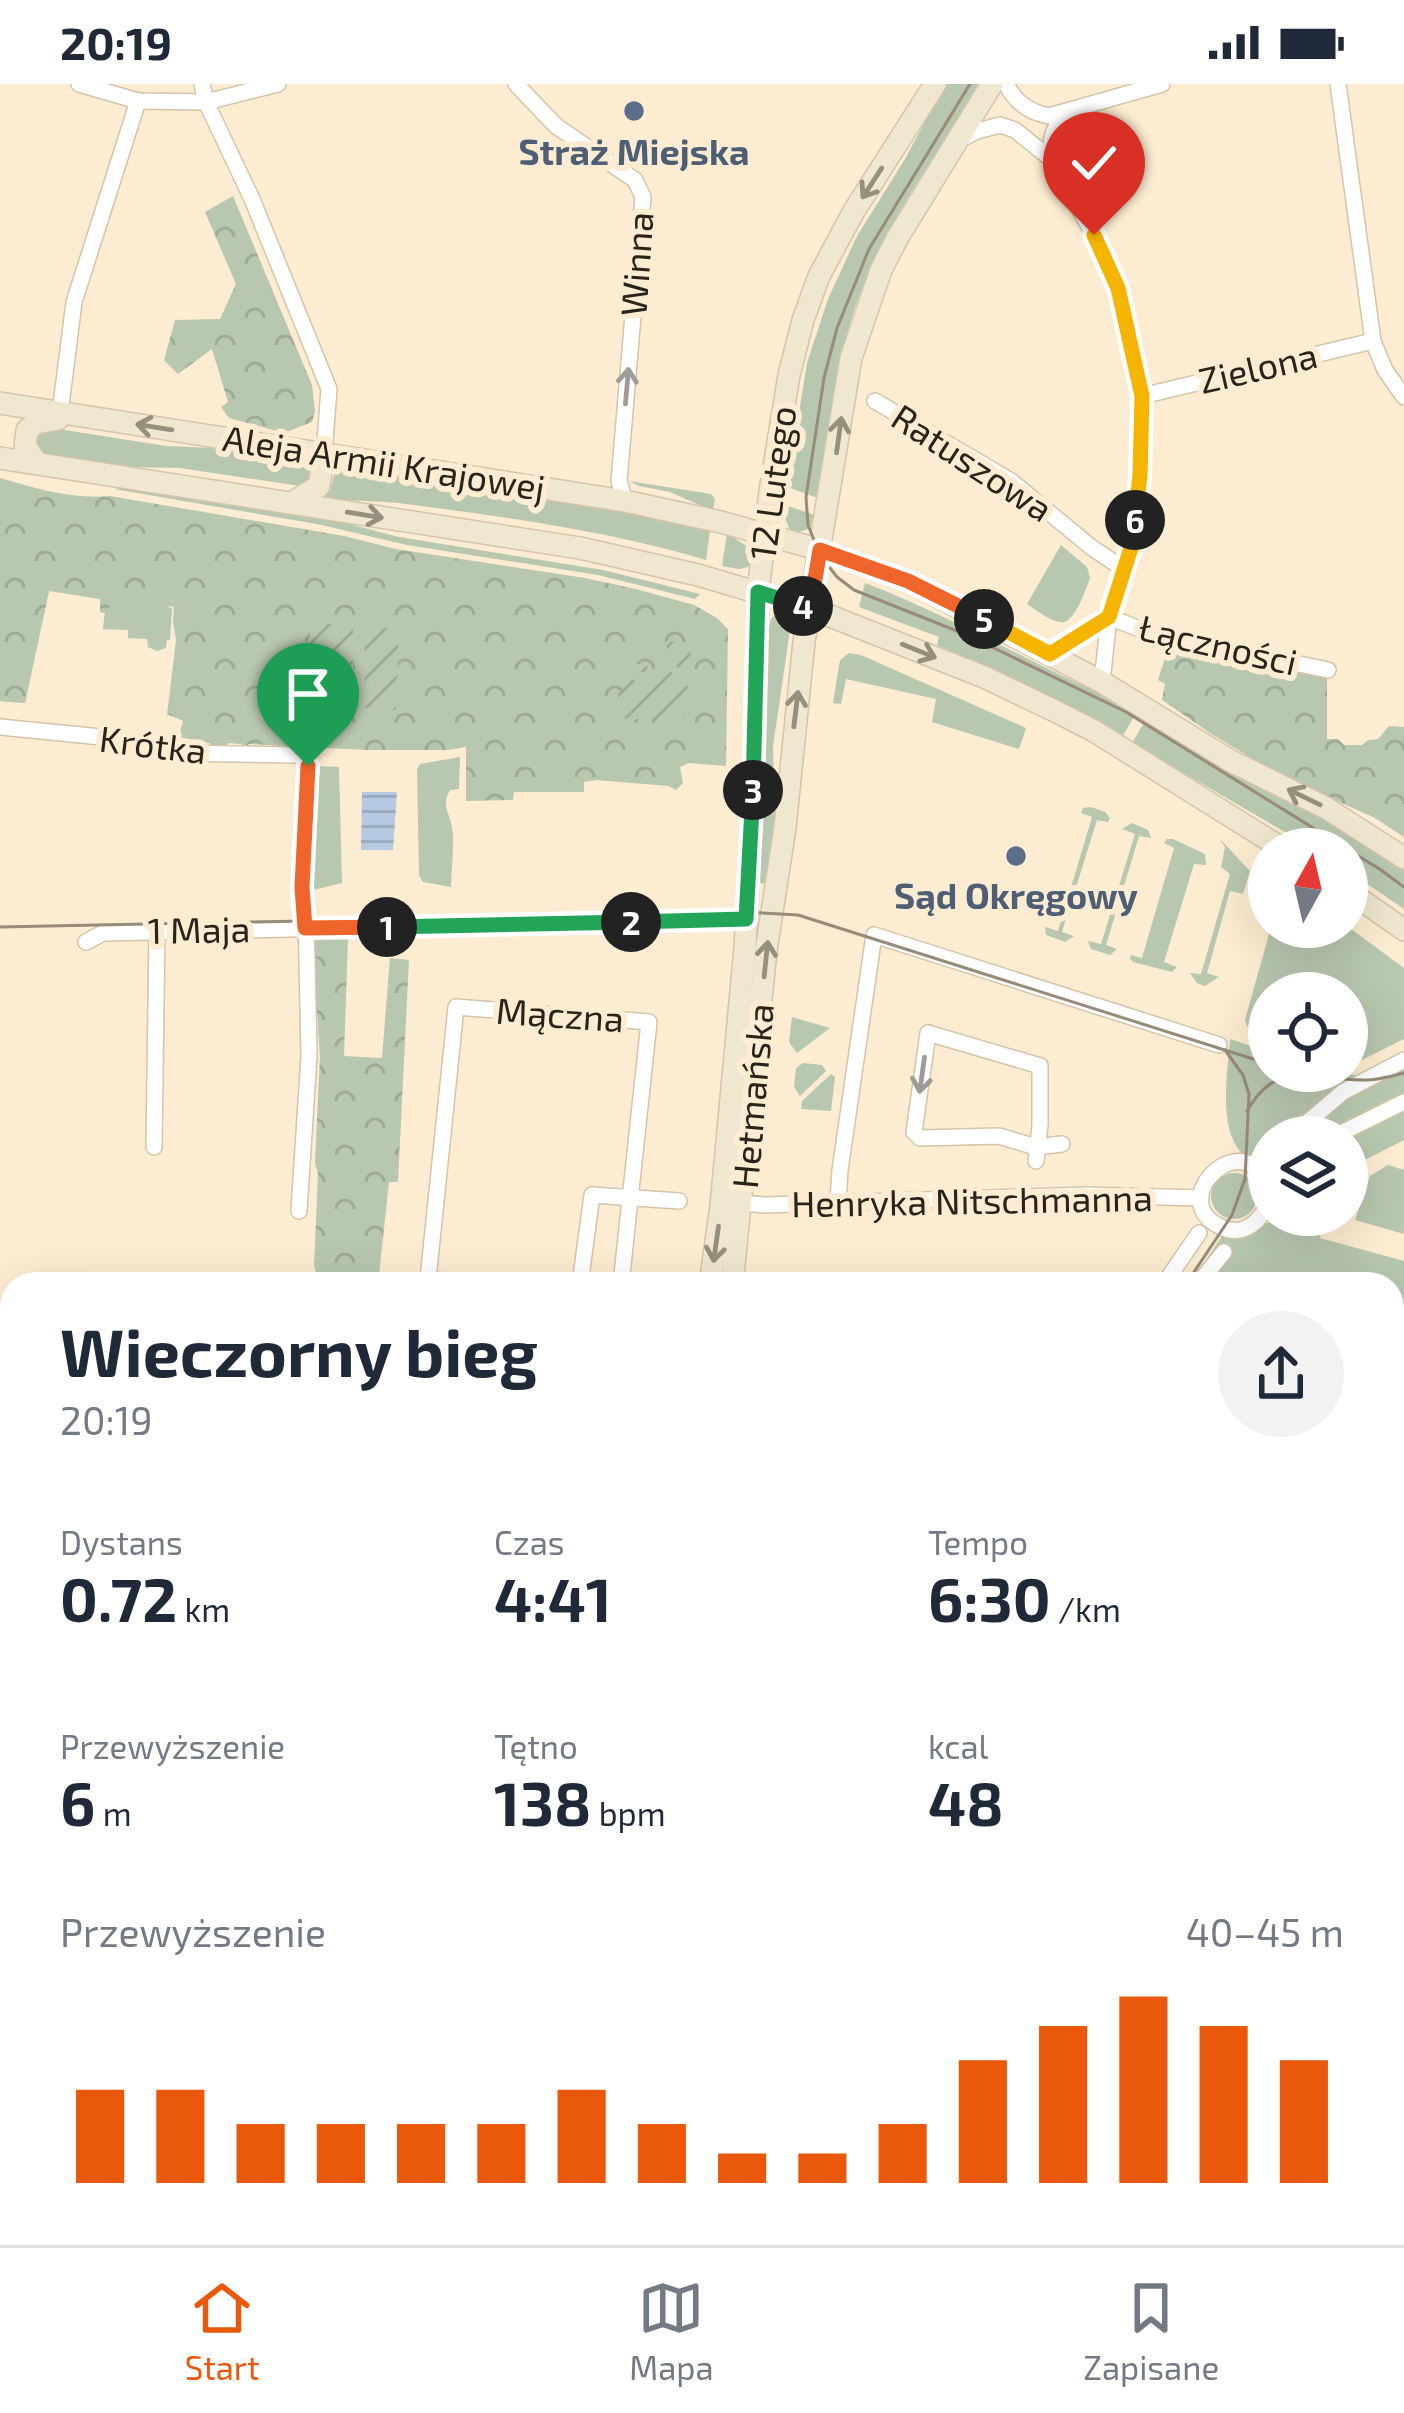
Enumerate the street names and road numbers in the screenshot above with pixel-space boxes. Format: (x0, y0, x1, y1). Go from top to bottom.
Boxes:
street label: Winna (610, 210, 661, 318)
street label: Zielona (1194, 332, 1321, 401)
street label: Ratuszowa (885, 394, 1061, 529)
street label: 12 Lutego (739, 403, 804, 563)
street label: Aleja Armii Krajowej (220, 415, 548, 508)
street label: Łączności (1135, 605, 1301, 683)
street label: Krótka (97, 716, 209, 771)
street label: 1 Maja (147, 906, 251, 951)
street label: Mączna (495, 988, 625, 1039)
street label: Hetmańska (722, 1001, 781, 1190)
street label: Henryka Nitschmanna (791, 1175, 1153, 1224)

